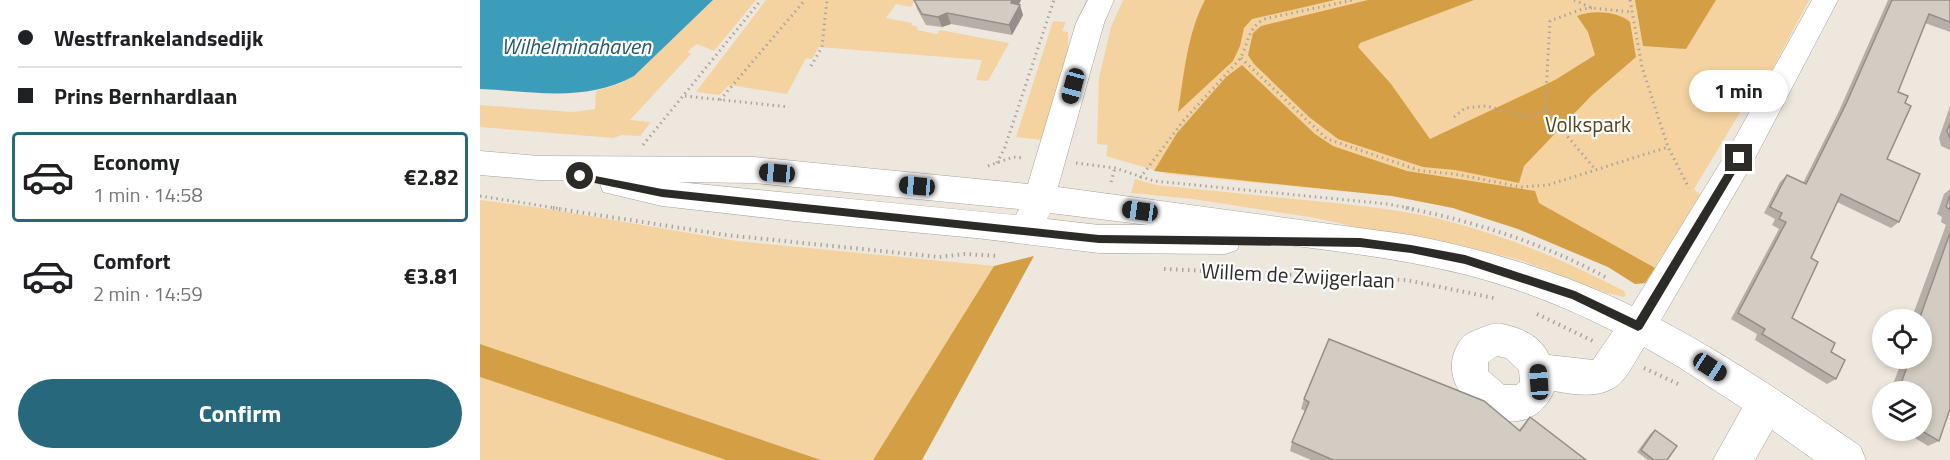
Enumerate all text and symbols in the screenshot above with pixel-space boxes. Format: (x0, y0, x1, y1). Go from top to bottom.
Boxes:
text: Westfrankelandsedijk (54, 21, 263, 55)
water label: Wilhelminahaven (501, 29, 652, 63)
car (1060, 66, 1086, 106)
callout: 1 min (1690, 71, 1788, 113)
text: 1 min (1714, 75, 1763, 106)
text: Prins Bernhardlaan (54, 79, 237, 113)
park label: Volkspark (1545, 108, 1631, 140)
route end (1725, 144, 1752, 171)
text: Economy (93, 145, 180, 179)
icon: car (21, 150, 75, 204)
text: €2.82 (404, 160, 459, 194)
route start (566, 162, 593, 189)
car (758, 162, 796, 184)
car (898, 175, 936, 197)
text: 1 min · 14:58 (93, 179, 203, 210)
car (1121, 200, 1159, 222)
text: Comfort (93, 244, 171, 278)
icon: car (21, 249, 75, 303)
street label: Willem de Zwijgerlaan (1200, 254, 1396, 296)
text: €3.81 (404, 259, 459, 293)
text: 2 min · 14:59 (93, 278, 203, 309)
map controls (1872, 309, 1932, 441)
button: locate (1872, 309, 1932, 369)
car (1690, 350, 1730, 384)
car (1529, 363, 1549, 401)
button: Confirm (18, 379, 462, 448)
button: layers (1872, 381, 1932, 441)

